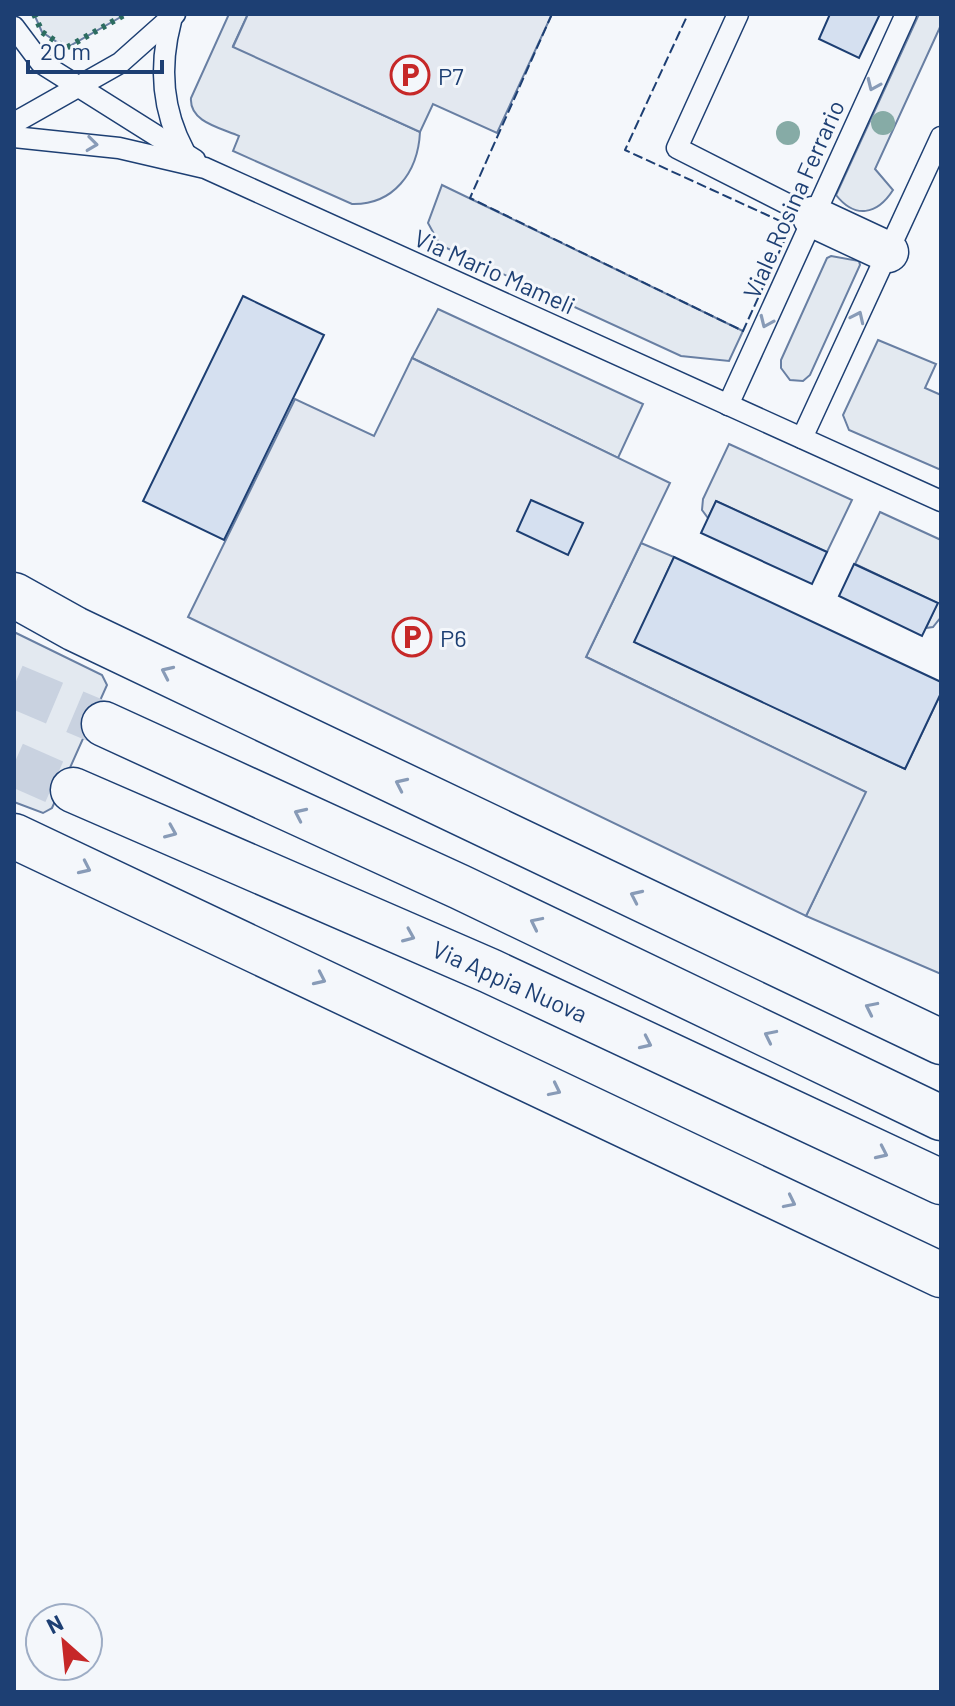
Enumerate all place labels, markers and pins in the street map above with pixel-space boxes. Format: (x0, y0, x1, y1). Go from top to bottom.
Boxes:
parking icon: P7 (389, 54, 431, 96)
place label: P7 (438, 61, 464, 90)
parking icon: P6 (391, 616, 433, 658)
place label: P6 (440, 623, 467, 652)

